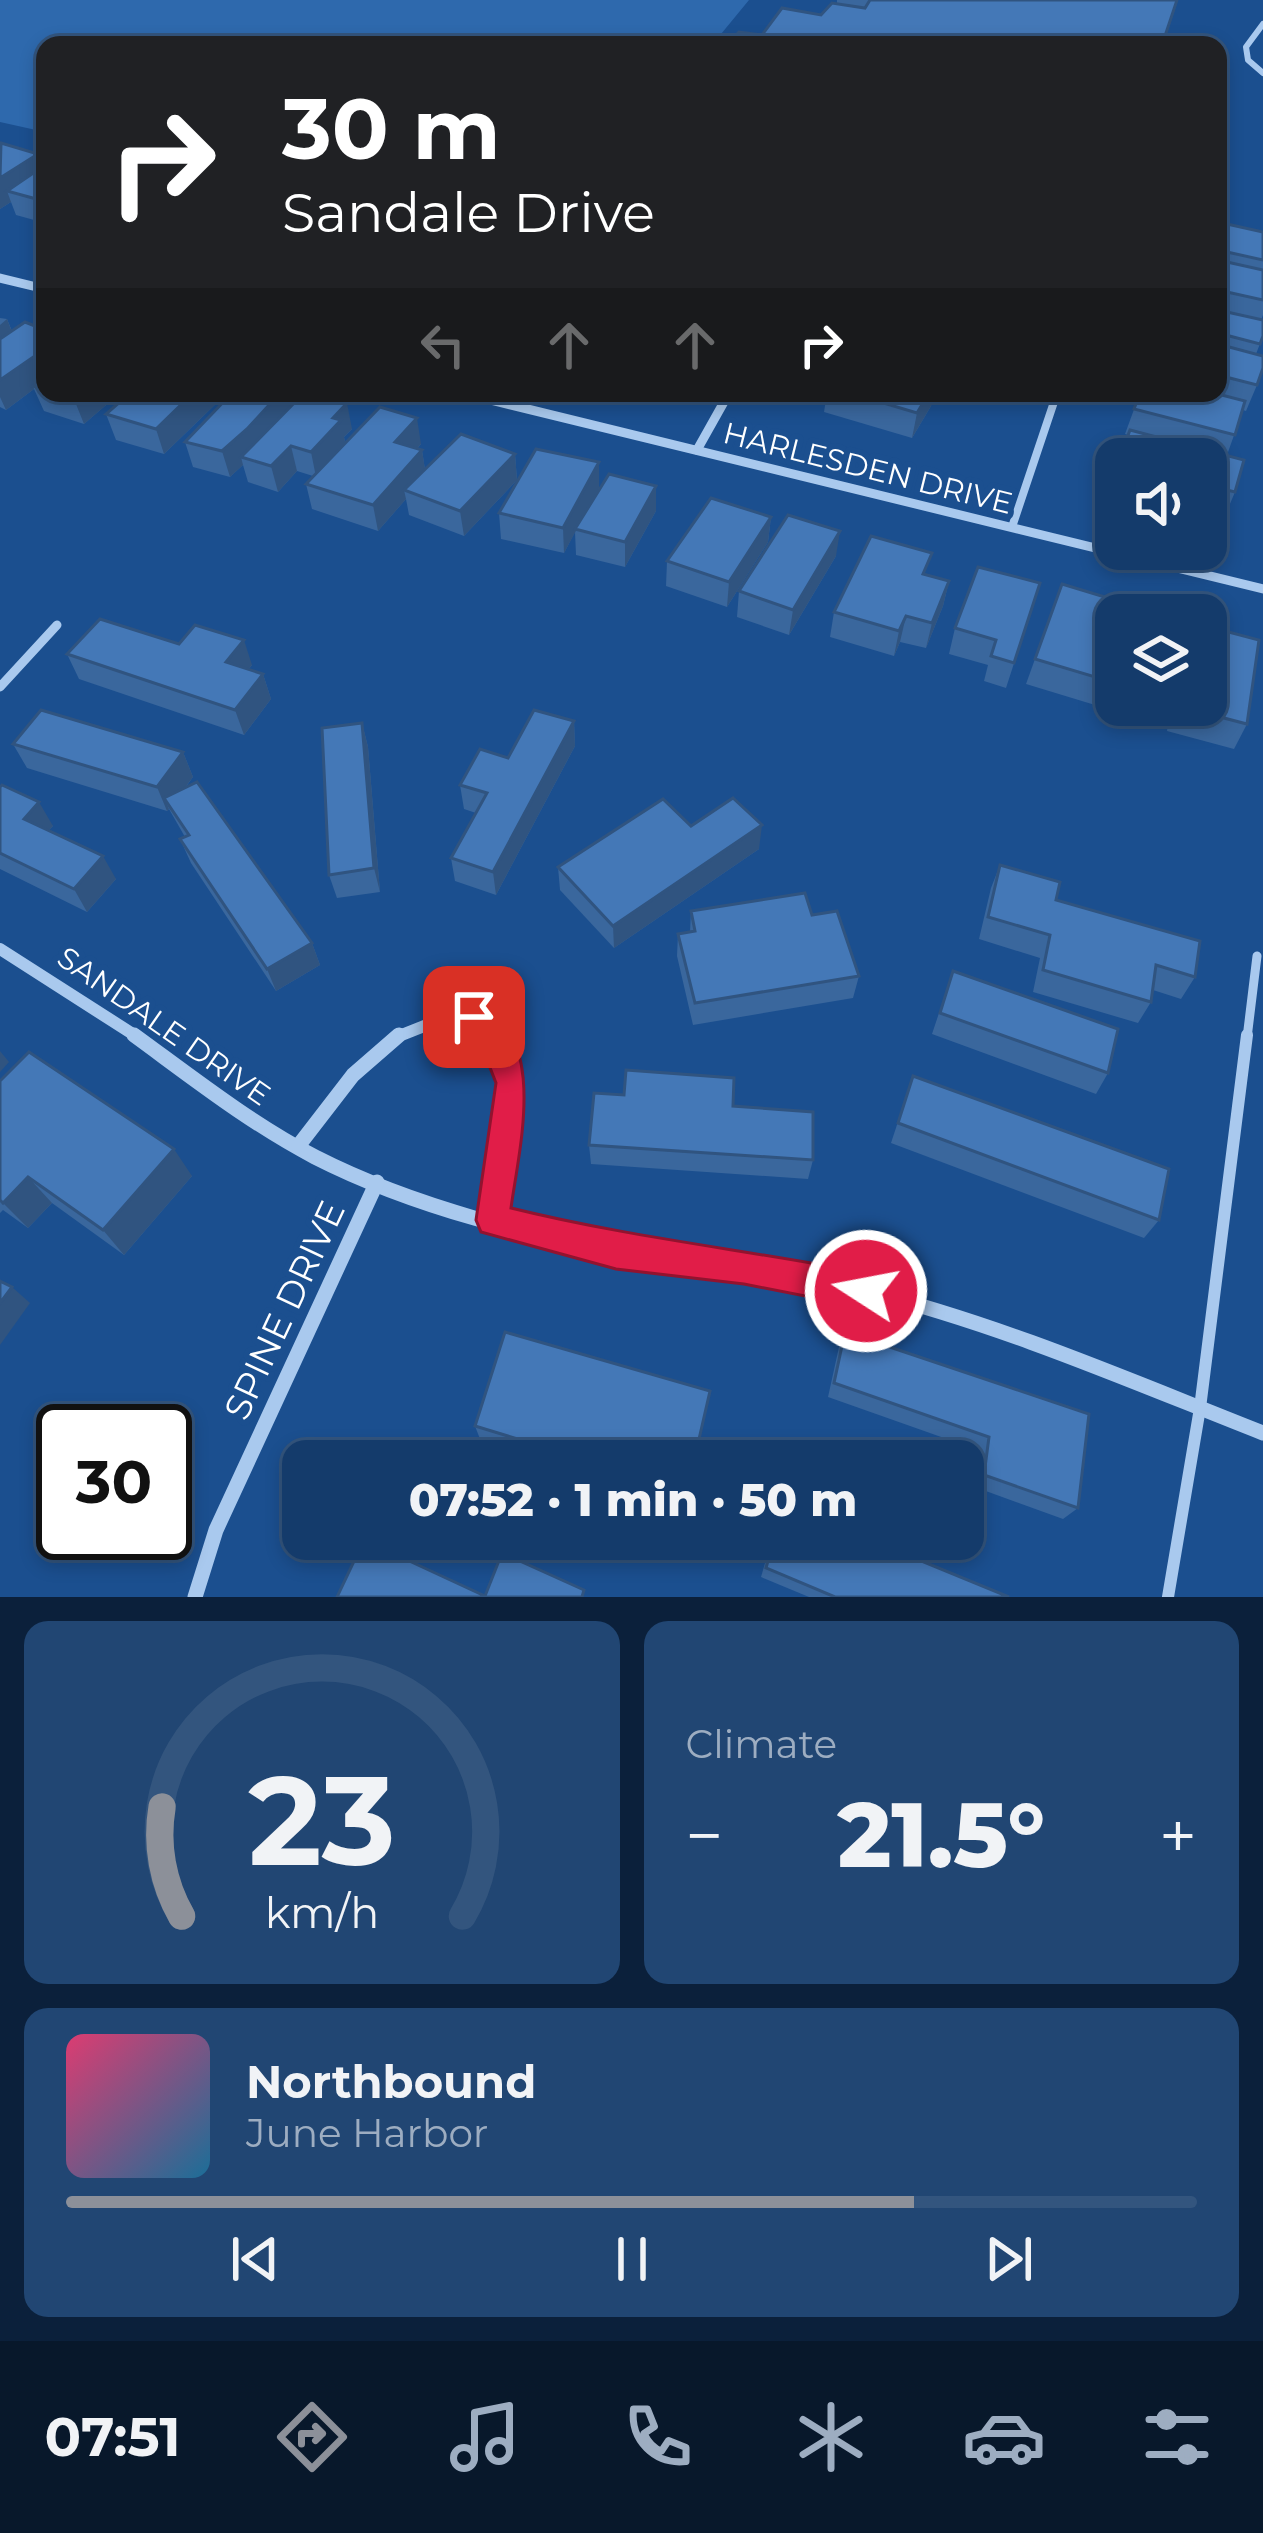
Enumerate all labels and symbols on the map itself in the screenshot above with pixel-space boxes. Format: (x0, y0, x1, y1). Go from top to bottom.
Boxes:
street label: HARLESDEN DRIVE (720, 414, 1016, 522)
street label: SANDALE DRIVE (50, 939, 278, 1113)
pin (423, 966, 525, 1068)
street label: SPINE DRIVE (214, 1194, 354, 1426)
position arrow (803, 1228, 929, 1354)
speed limit sign: 30 (36, 1404, 192, 1560)

